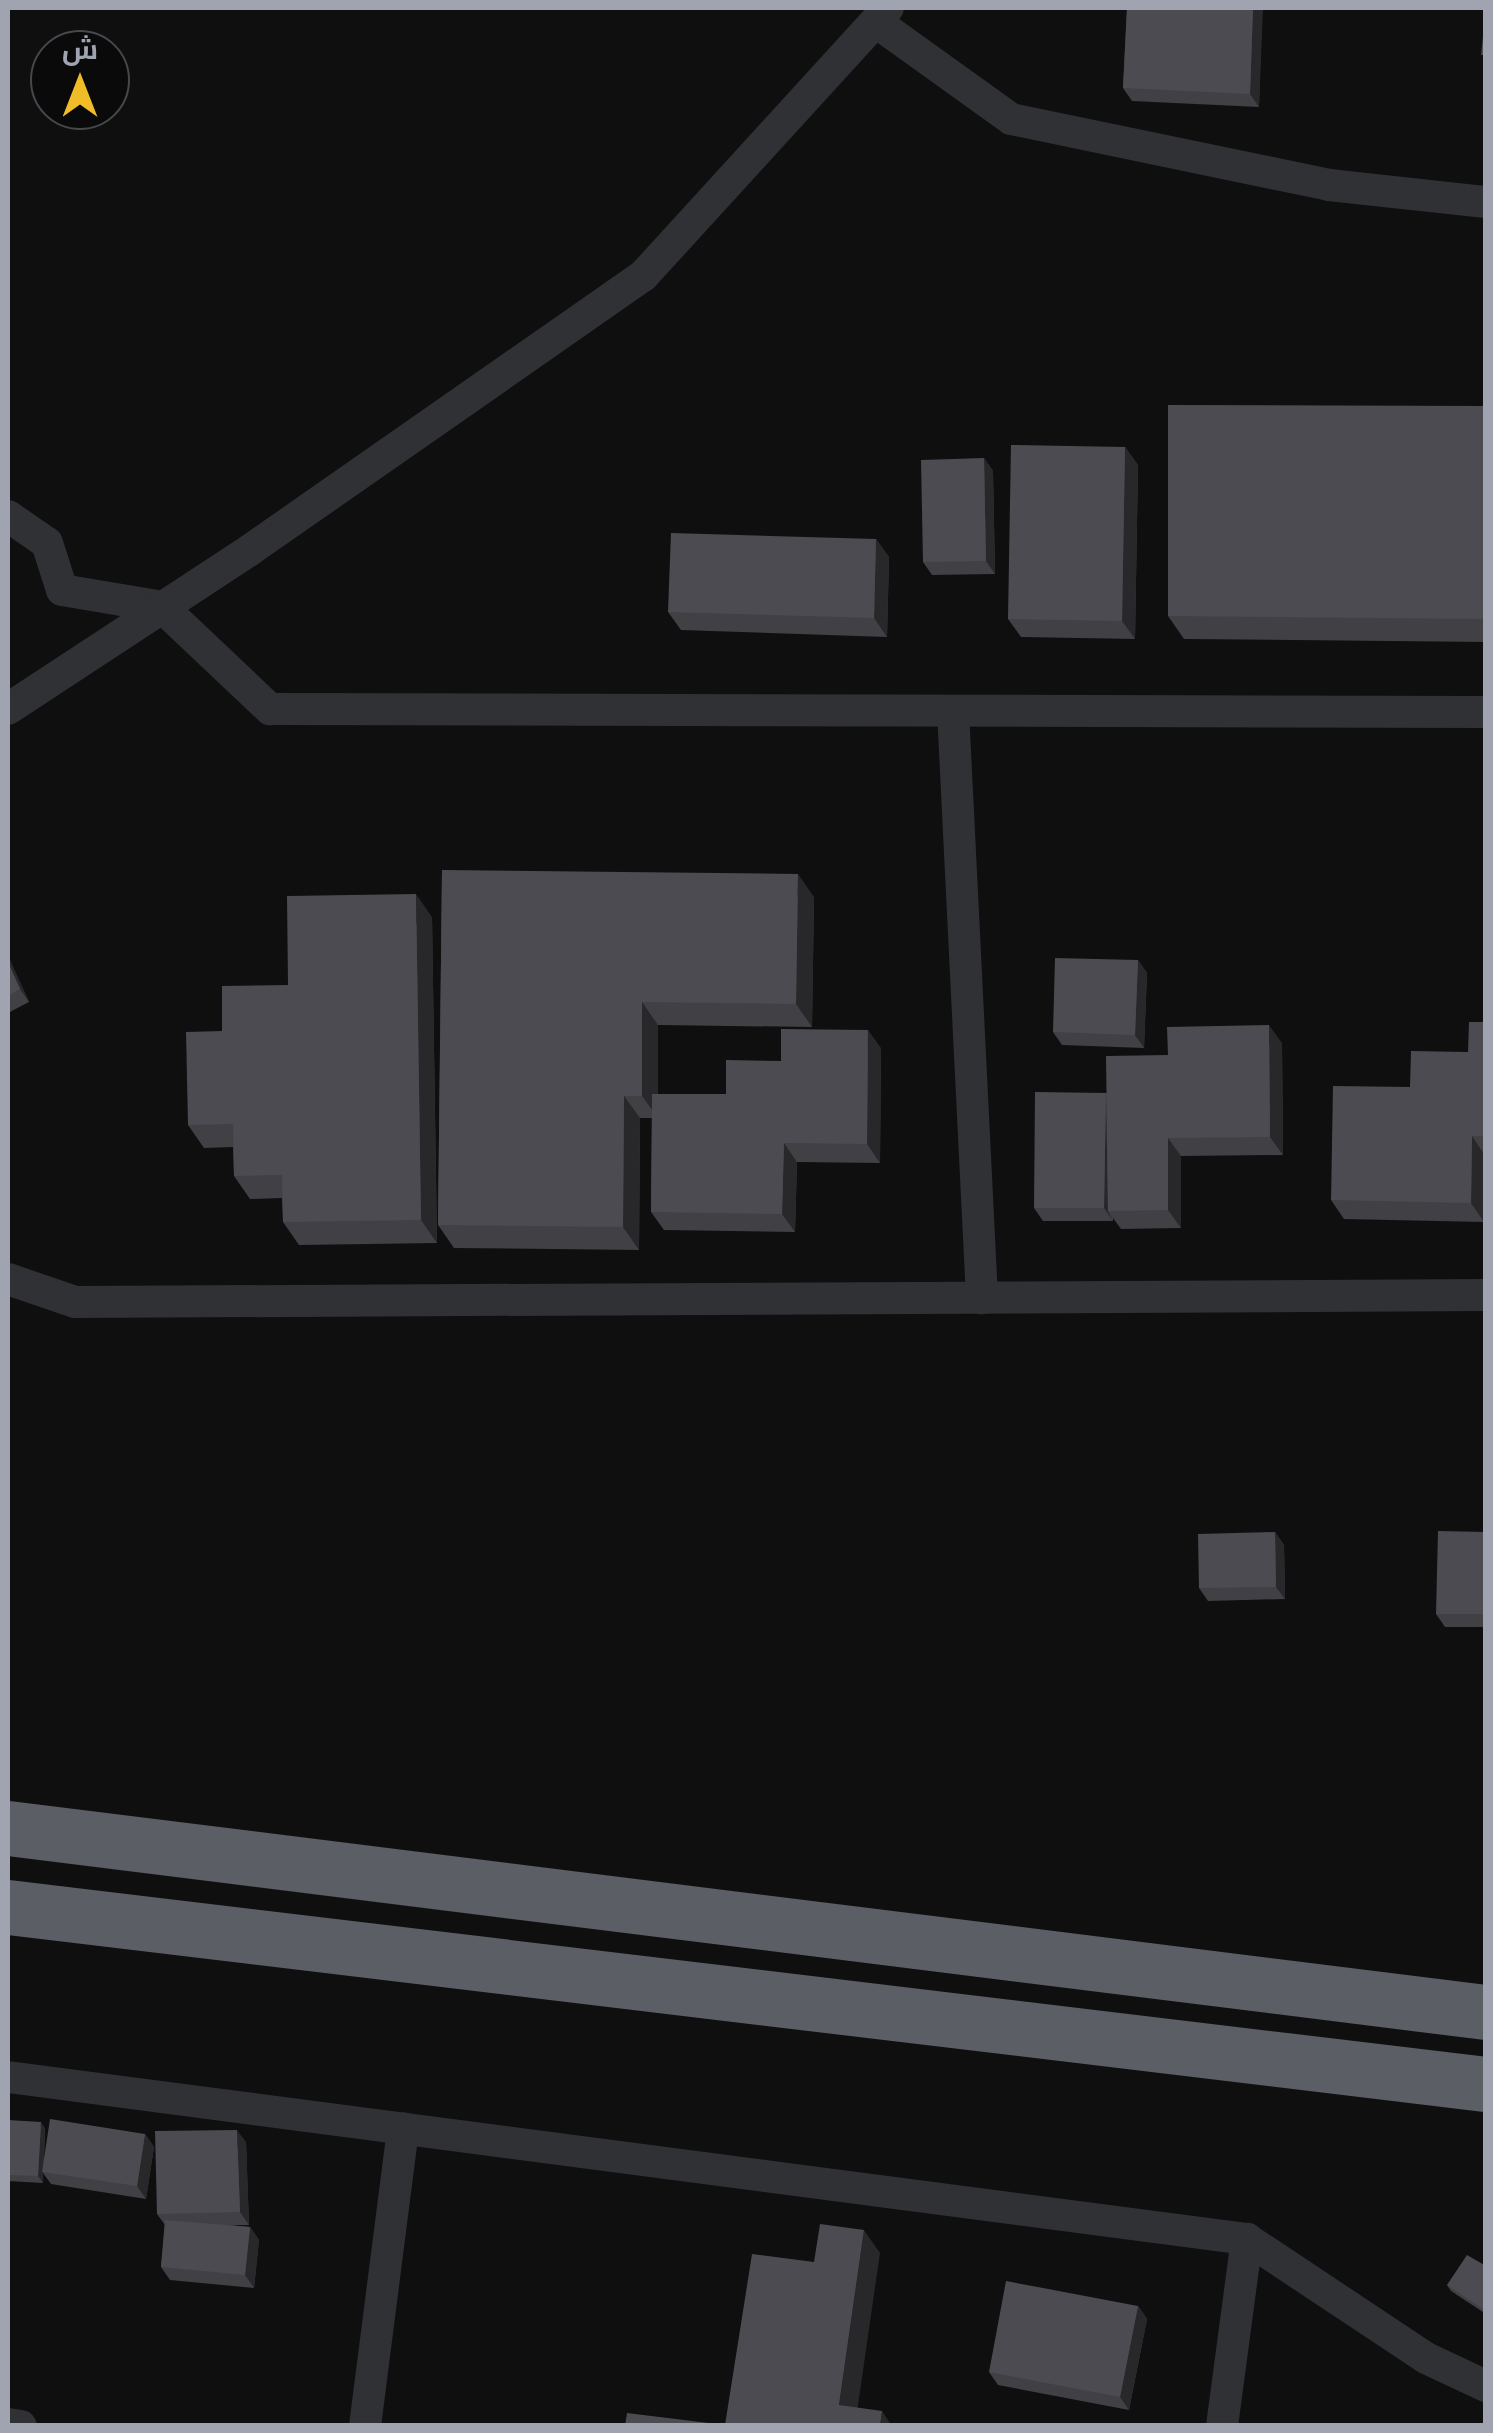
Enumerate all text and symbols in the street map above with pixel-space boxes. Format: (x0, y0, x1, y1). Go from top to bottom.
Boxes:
north arrow (30, 30, 130, 130)
text: ش (62, 34, 98, 70)

